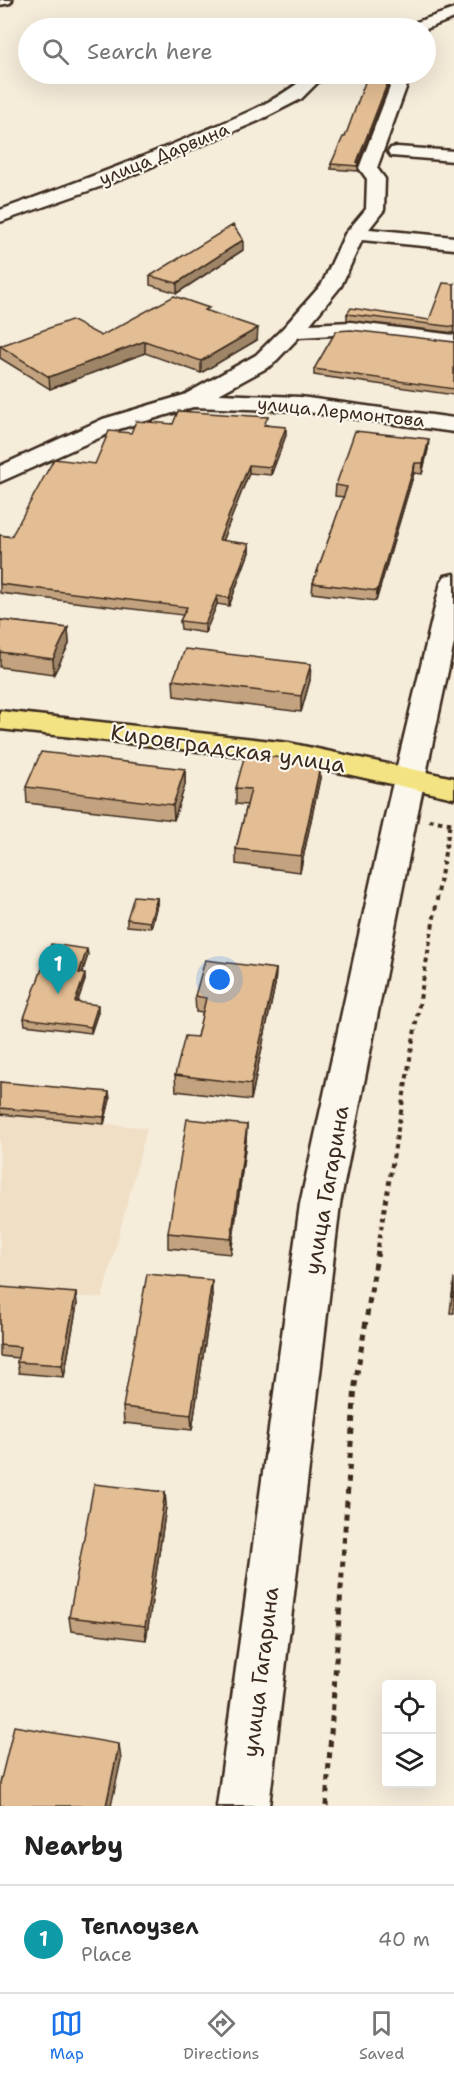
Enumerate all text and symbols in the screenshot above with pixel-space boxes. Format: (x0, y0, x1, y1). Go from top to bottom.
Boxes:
search box (18, 18, 436, 84)
icon: search (39, 35, 72, 68)
text: Search here (87, 37, 213, 66)
street label: улица Дарвина (95, 117, 233, 191)
street label: улица Лермонтова (256, 391, 426, 433)
street label: Кировградская улица (109, 718, 348, 779)
pin: 1 (38, 944, 78, 994)
your location (205, 965, 234, 994)
street label: улица Гагарина (297, 1103, 356, 1277)
street label: улица Гагарина (236, 1585, 285, 1759)
map controls (382, 1680, 436, 1788)
button: locate (382, 1680, 436, 1734)
button: layers (382, 1734, 436, 1788)
text: Nearby (24, 1828, 123, 1863)
text: Теплоузел (81, 1912, 199, 1941)
text: 1 (39, 1926, 48, 1952)
text: 40 m (378, 1926, 430, 1952)
text: Place (81, 1941, 132, 1967)
tab: Map (50, 2007, 84, 2064)
tab: Directions (183, 2007, 260, 2064)
tab: Saved (359, 2007, 404, 2064)

